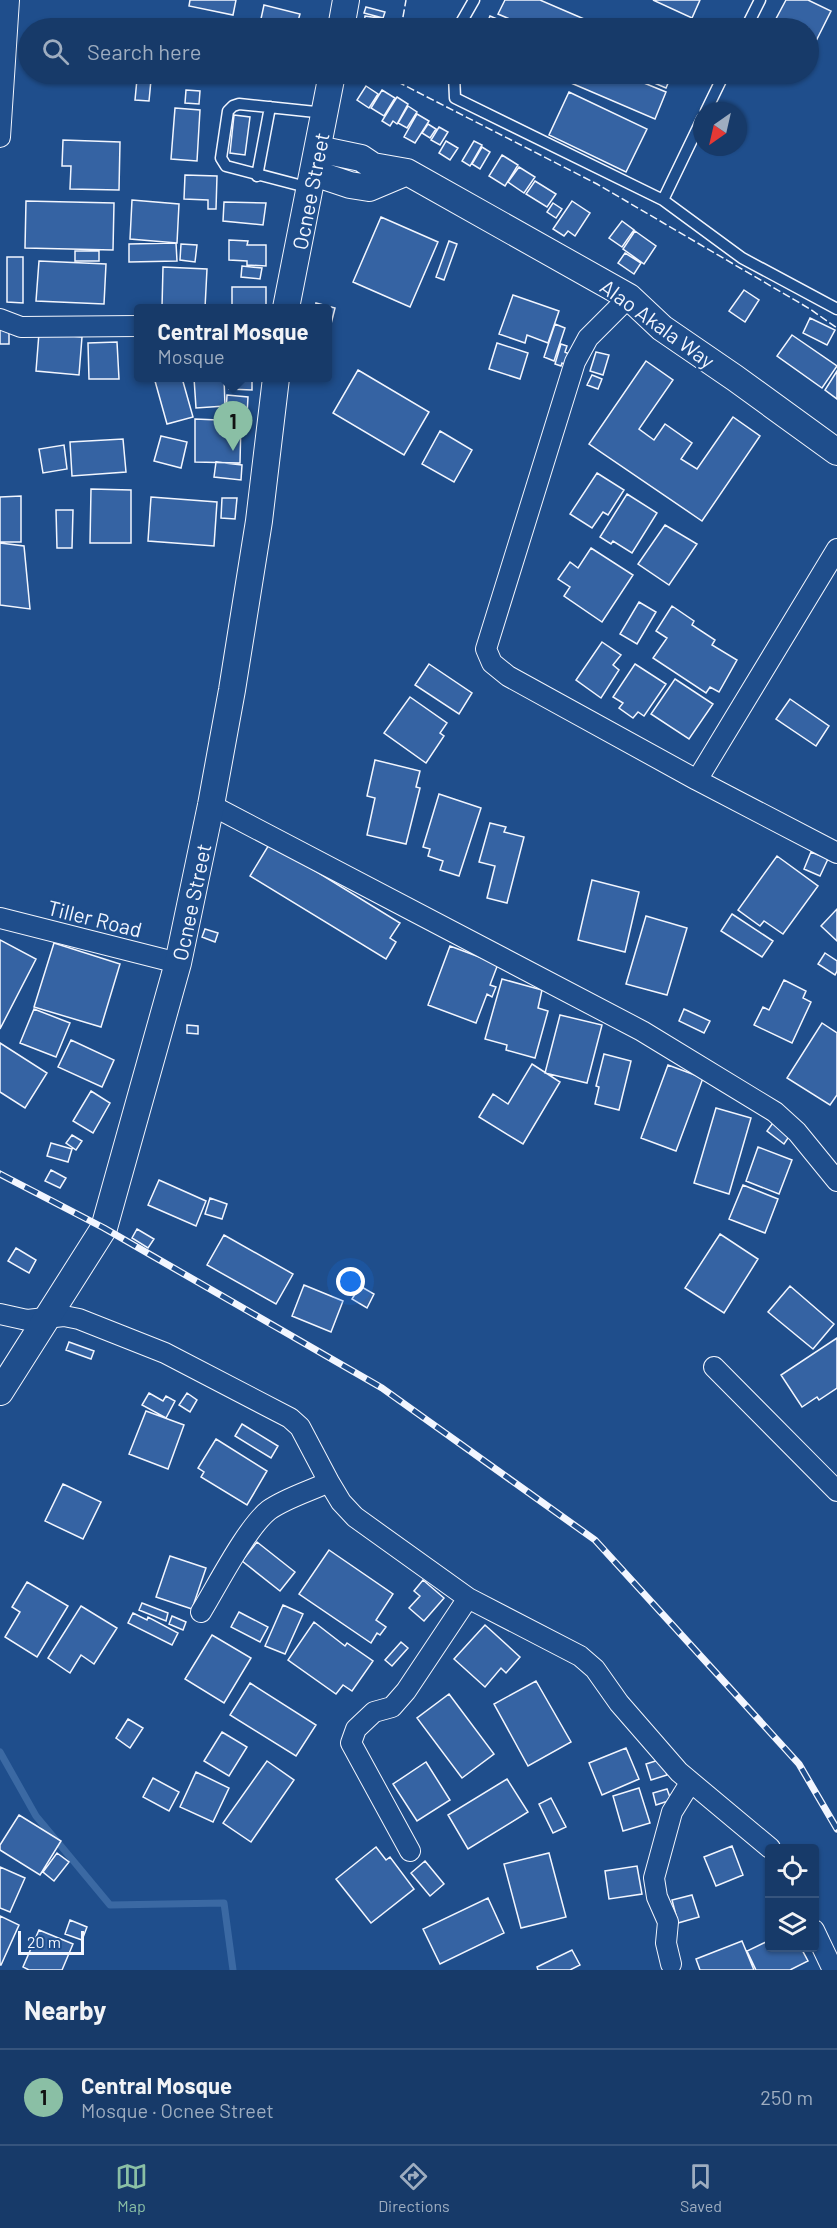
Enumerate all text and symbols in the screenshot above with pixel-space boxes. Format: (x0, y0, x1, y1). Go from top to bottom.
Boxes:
search box (18, 18, 819, 84)
icon: search (39, 35, 72, 68)
text: Search here (87, 38, 201, 64)
north arrow (693, 102, 747, 156)
street label: Ocnee Street (286, 130, 334, 252)
street label: Alao Akala Way (596, 273, 720, 373)
popup (134, 304, 332, 382)
text: Central Mosque (158, 318, 308, 344)
text: Mosque (158, 344, 225, 368)
pin: 1 (214, 402, 252, 451)
street label: Ocnee Street (166, 841, 216, 963)
street label: Tiller Road (45, 894, 145, 942)
your location (336, 1267, 365, 1296)
map controls (765, 1844, 819, 1952)
button: locate (765, 1844, 819, 1898)
button: layers (765, 1898, 819, 1952)
scale bar (18, 1928, 84, 1956)
text: 20 m (27, 1932, 61, 1951)
text: Nearby (24, 1994, 106, 2025)
text: Central Mosque (81, 2072, 232, 2098)
text: 1 (40, 2085, 47, 2109)
text: 250 m (760, 2085, 813, 2109)
text: Mosque · Ocnee Street (81, 2098, 274, 2122)
tab: Map (115, 2160, 148, 2215)
tab: Directions (378, 2160, 450, 2215)
tab: Saved (680, 2160, 722, 2215)

